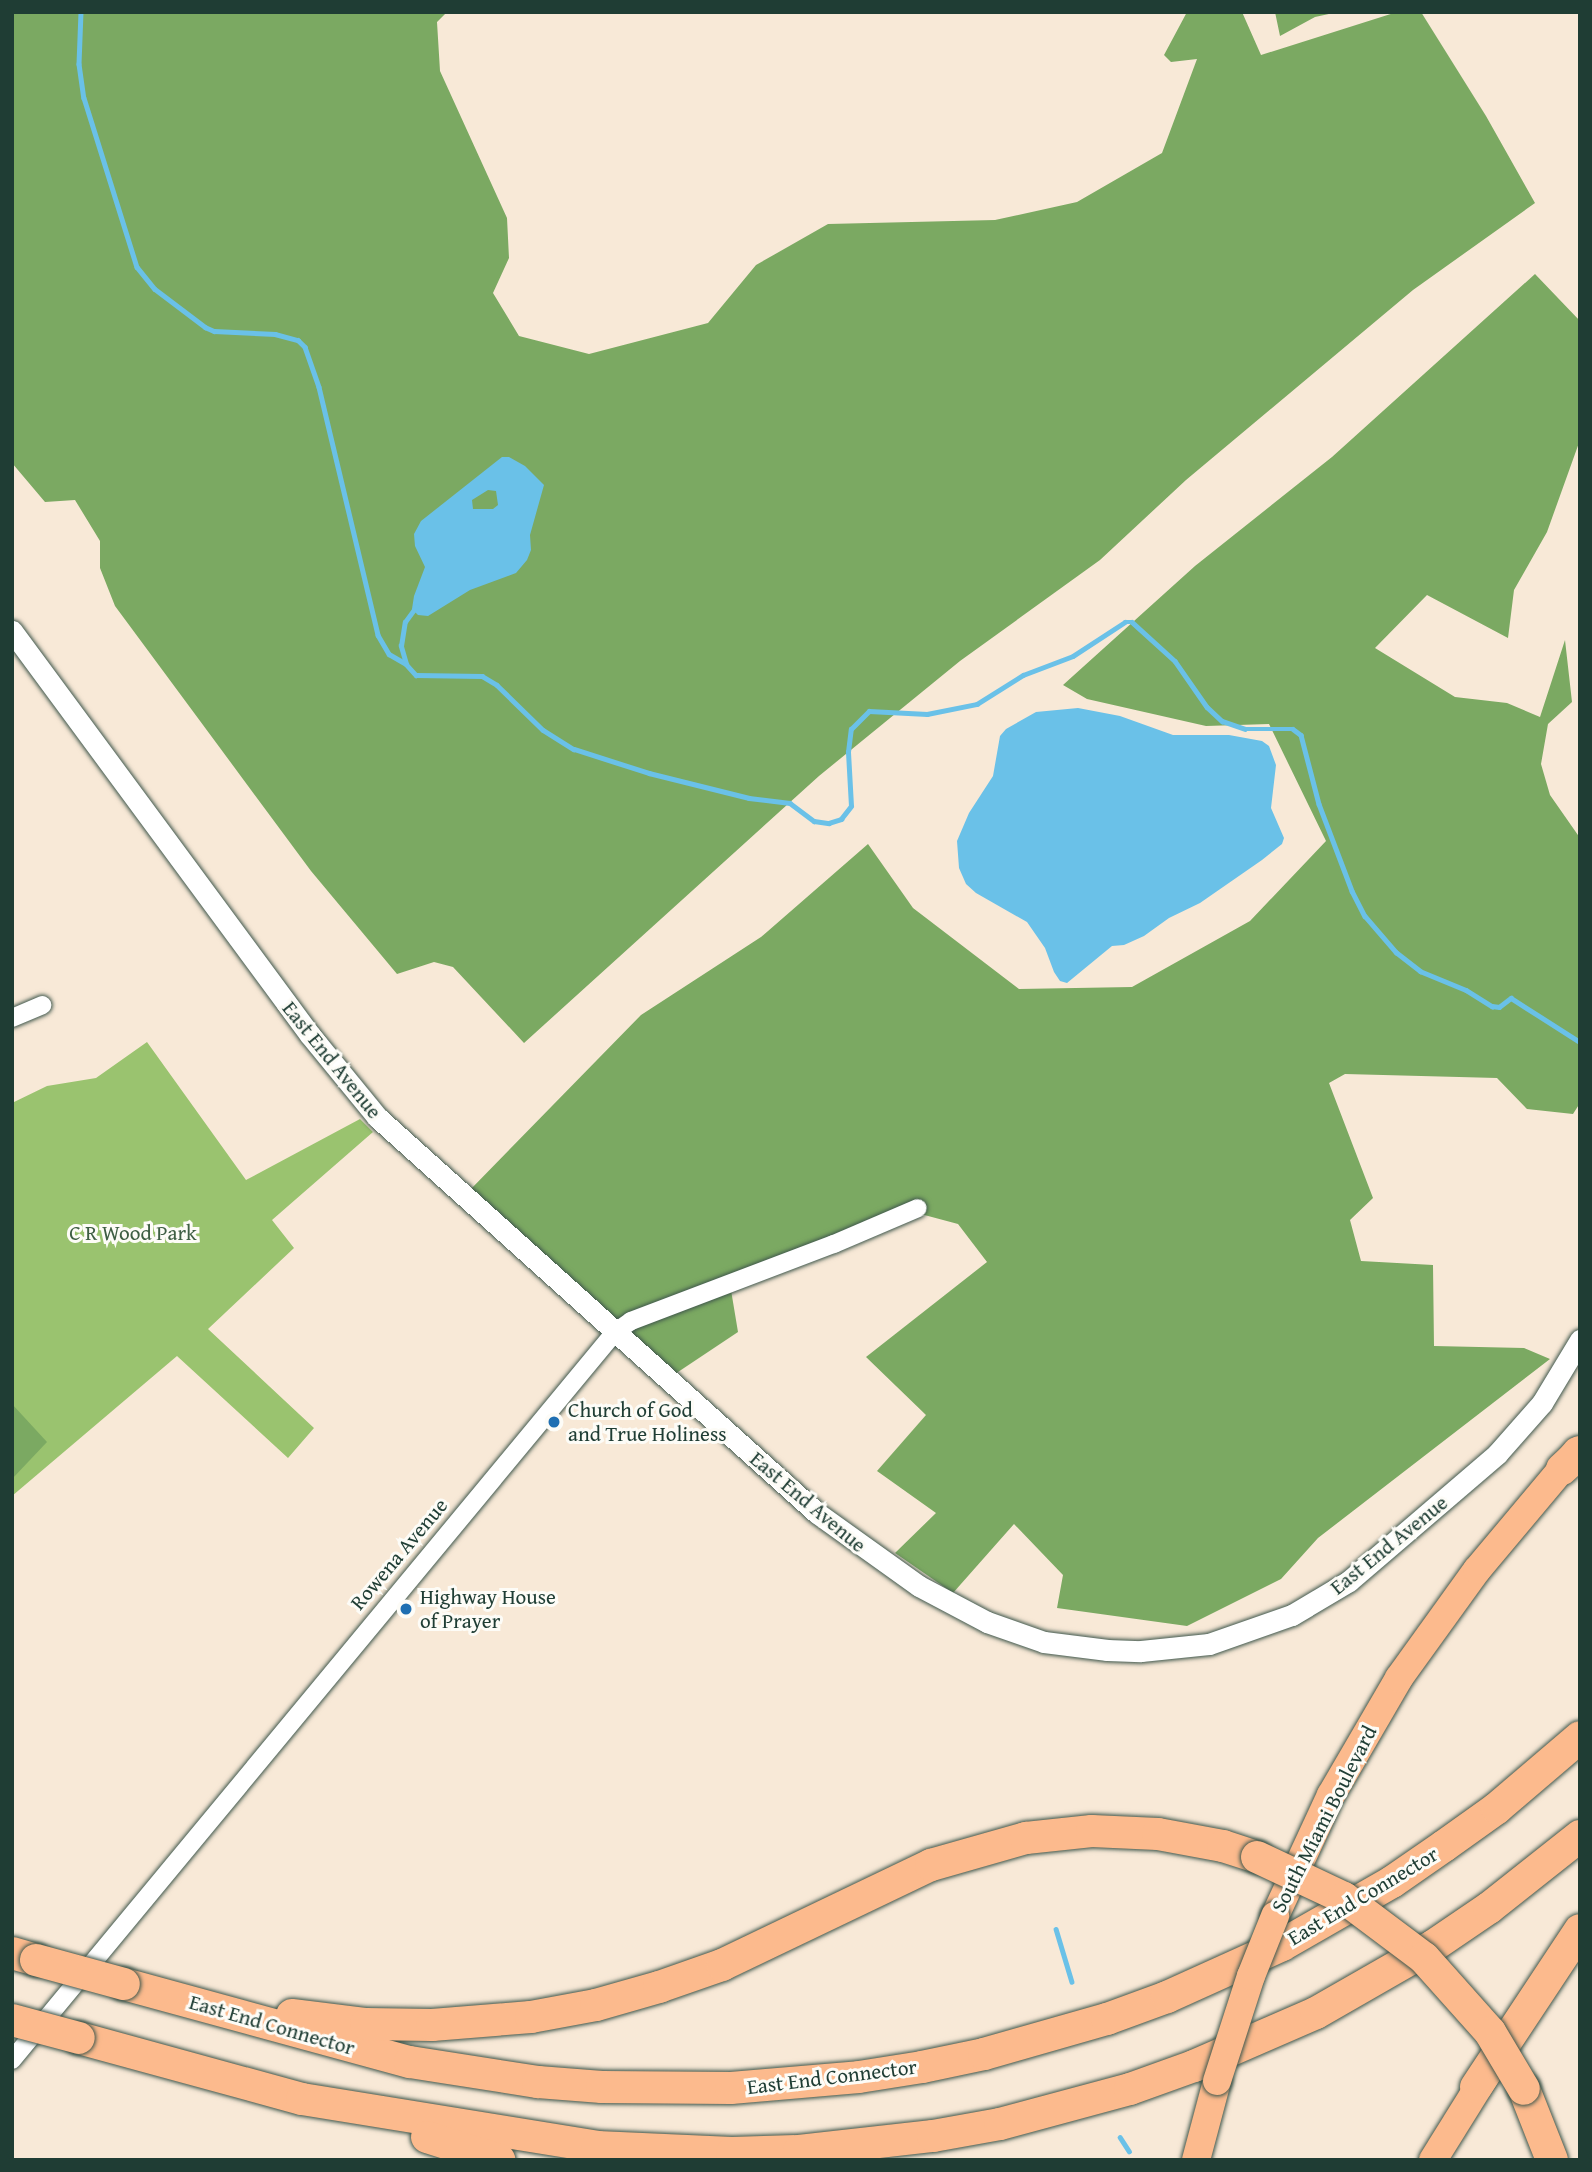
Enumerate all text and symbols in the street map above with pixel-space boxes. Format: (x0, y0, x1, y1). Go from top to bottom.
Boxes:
street label: East End Avenue (277, 996, 387, 1124)
park label: C R Wood Park (69, 1220, 197, 1246)
place label: Church of God and True Holiness (568, 1397, 727, 1447)
marker: Church of God and True Holiness (546, 1414, 562, 1430)
street label: East End Avenue (745, 1446, 871, 1558)
street label: East End Avenue (1325, 1490, 1453, 1600)
street label: Rowena Avenue (345, 1493, 453, 1615)
place label: Highway House of Prayer (420, 1584, 556, 1634)
marker: Highway House of Prayer (398, 1601, 414, 1617)
street label: South Miami Boulevard (1266, 1721, 1382, 1917)
street label: East End Connector (1283, 1841, 1443, 1951)
street label: East End Connector (186, 1989, 358, 2061)
street label: East End Connector (746, 2054, 918, 2100)

